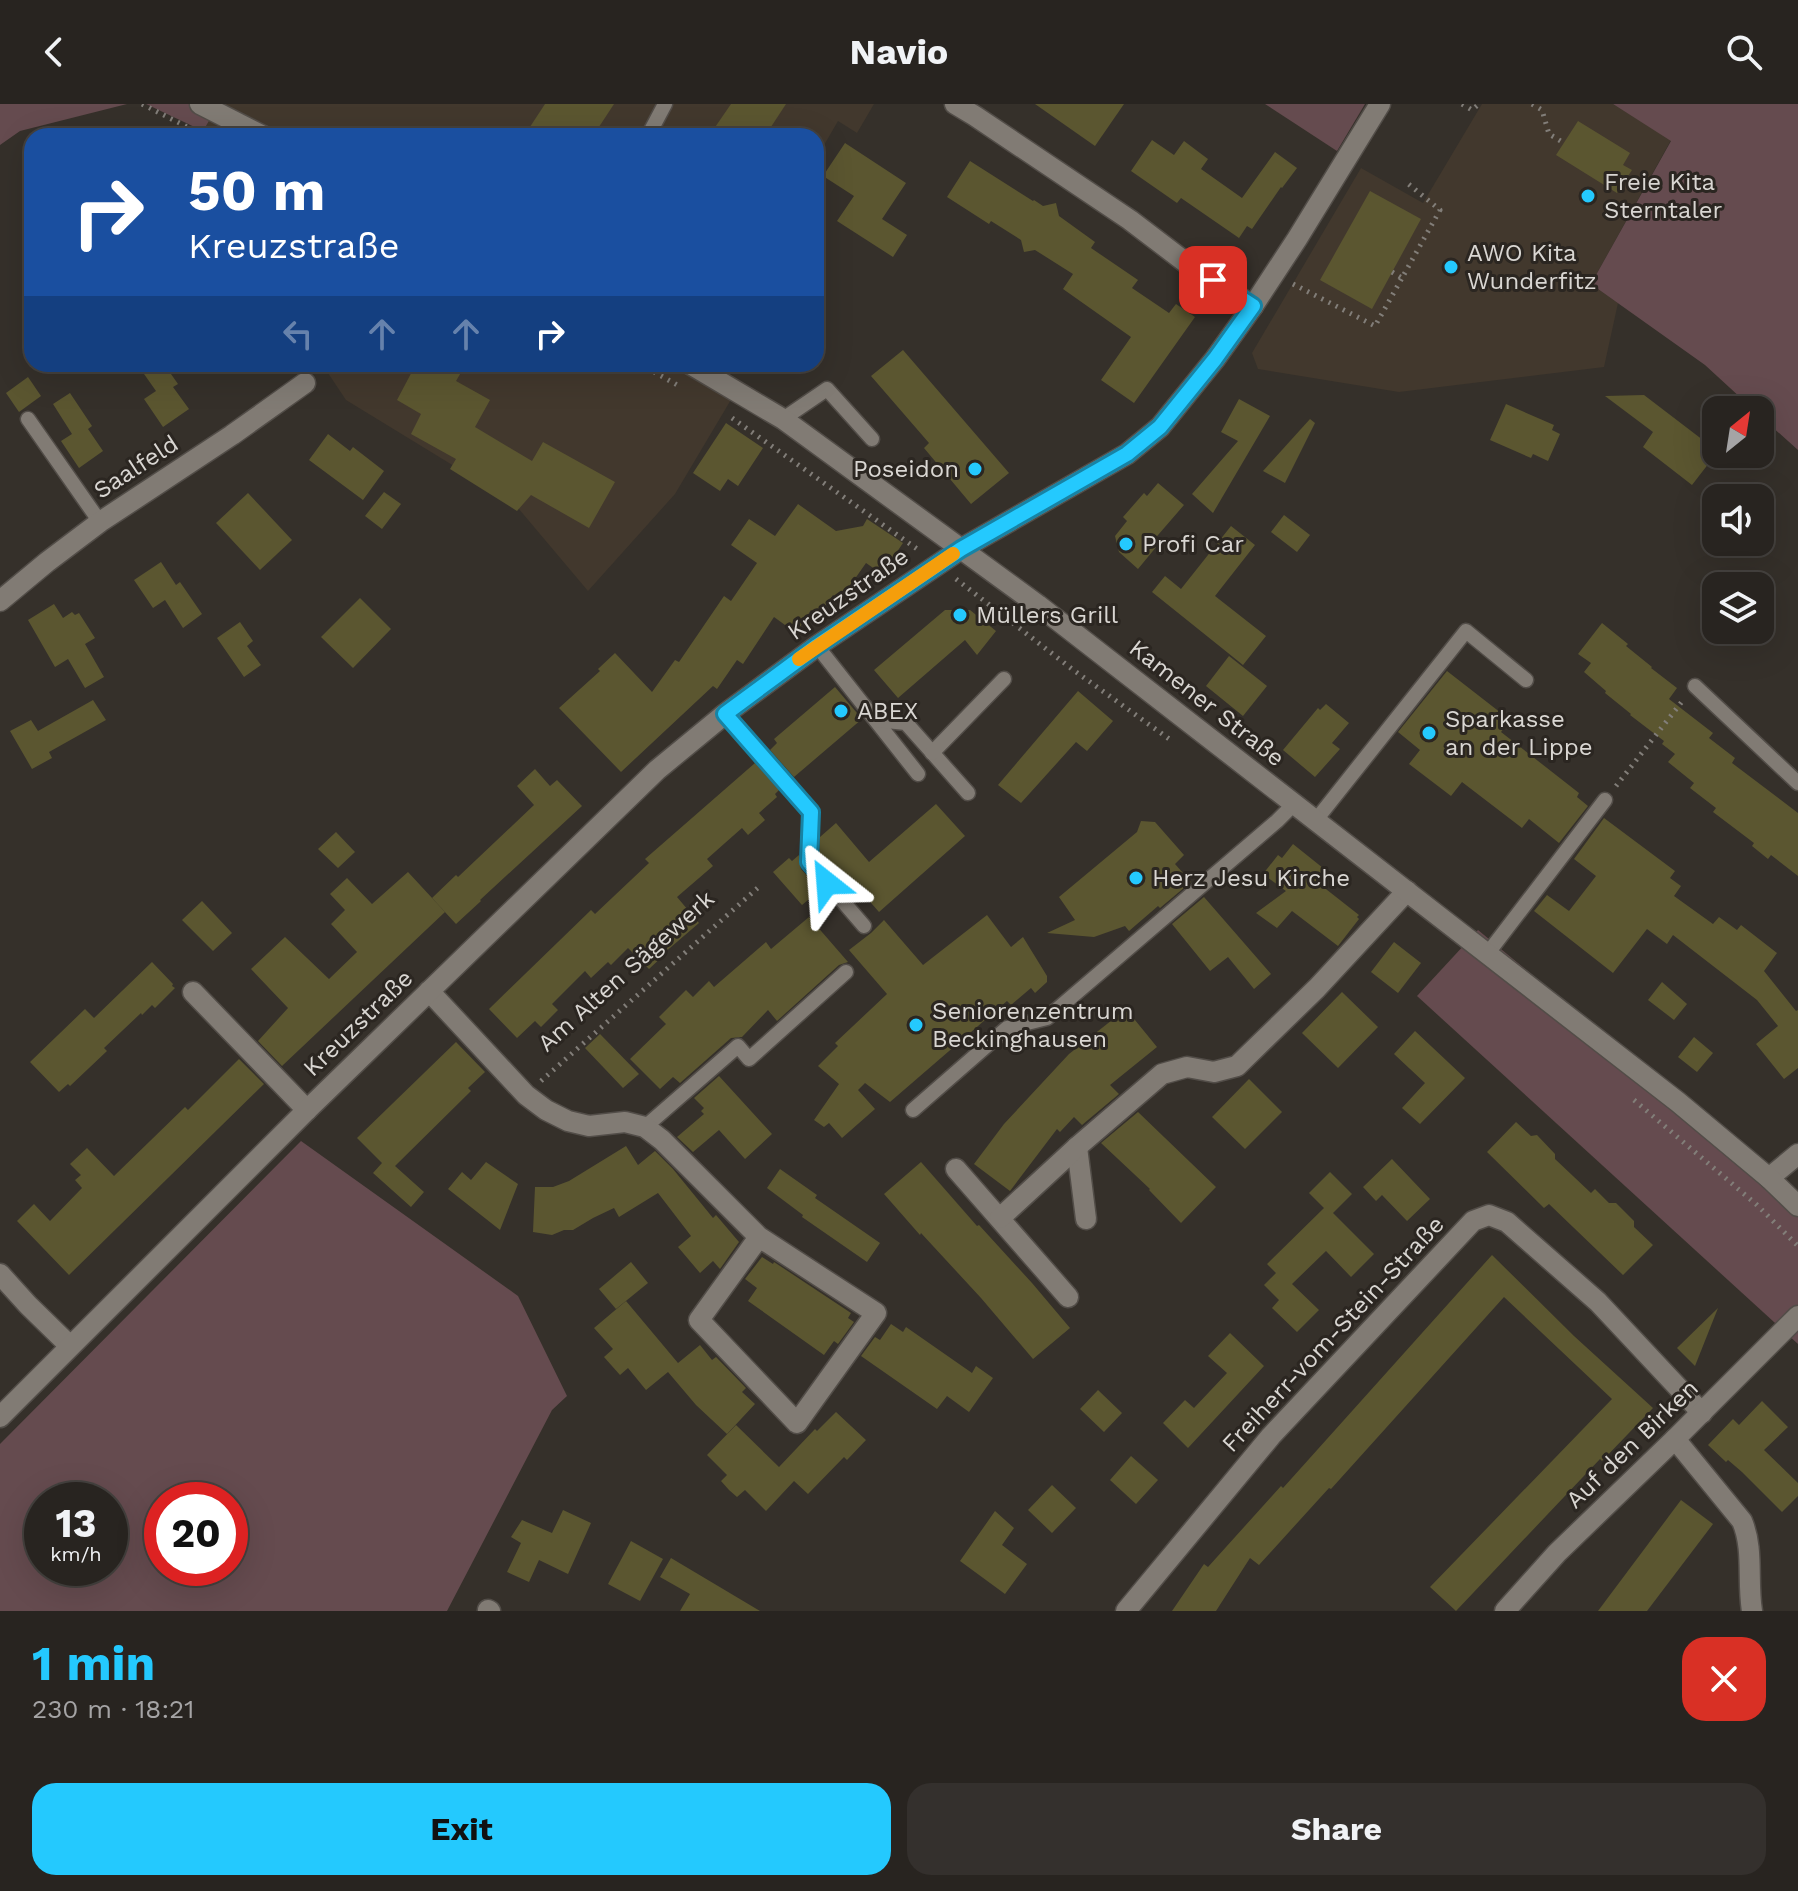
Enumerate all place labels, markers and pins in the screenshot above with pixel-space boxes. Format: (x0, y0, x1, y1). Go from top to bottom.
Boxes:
place label: Freie Kita Sterntaler (1604, 168, 1723, 224)
marker: Freie Kita Sterntaler (1579, 187, 1597, 205)
place label: AWO Kita Wunderfitz (1467, 239, 1597, 295)
pin (1179, 246, 1247, 314)
marker: AWO Kita Wunderfitz (1442, 258, 1460, 276)
place label: Poseidon (853, 455, 959, 483)
marker: Poseidon (966, 460, 984, 478)
place label: Profi Car (1142, 530, 1244, 558)
marker: Profi Car (1117, 535, 1135, 553)
place label: Müllers Grill (976, 601, 1119, 629)
marker: Müllers Grill (951, 606, 969, 624)
place label: ABEX (857, 697, 918, 725)
marker: ABEX (832, 702, 850, 720)
place label: Sparkasse an der Lippe (1445, 705, 1593, 761)
marker: Sparkasse an der Lippe (1420, 724, 1438, 742)
place label: Herz Jesu Kirche (1152, 864, 1350, 892)
marker: Herz Jesu Kirche (1127, 869, 1145, 887)
place label: Seniorenzentrum Beckinghausen (932, 997, 1134, 1053)
marker: Seniorenzentrum Beckinghausen (907, 1016, 925, 1034)

